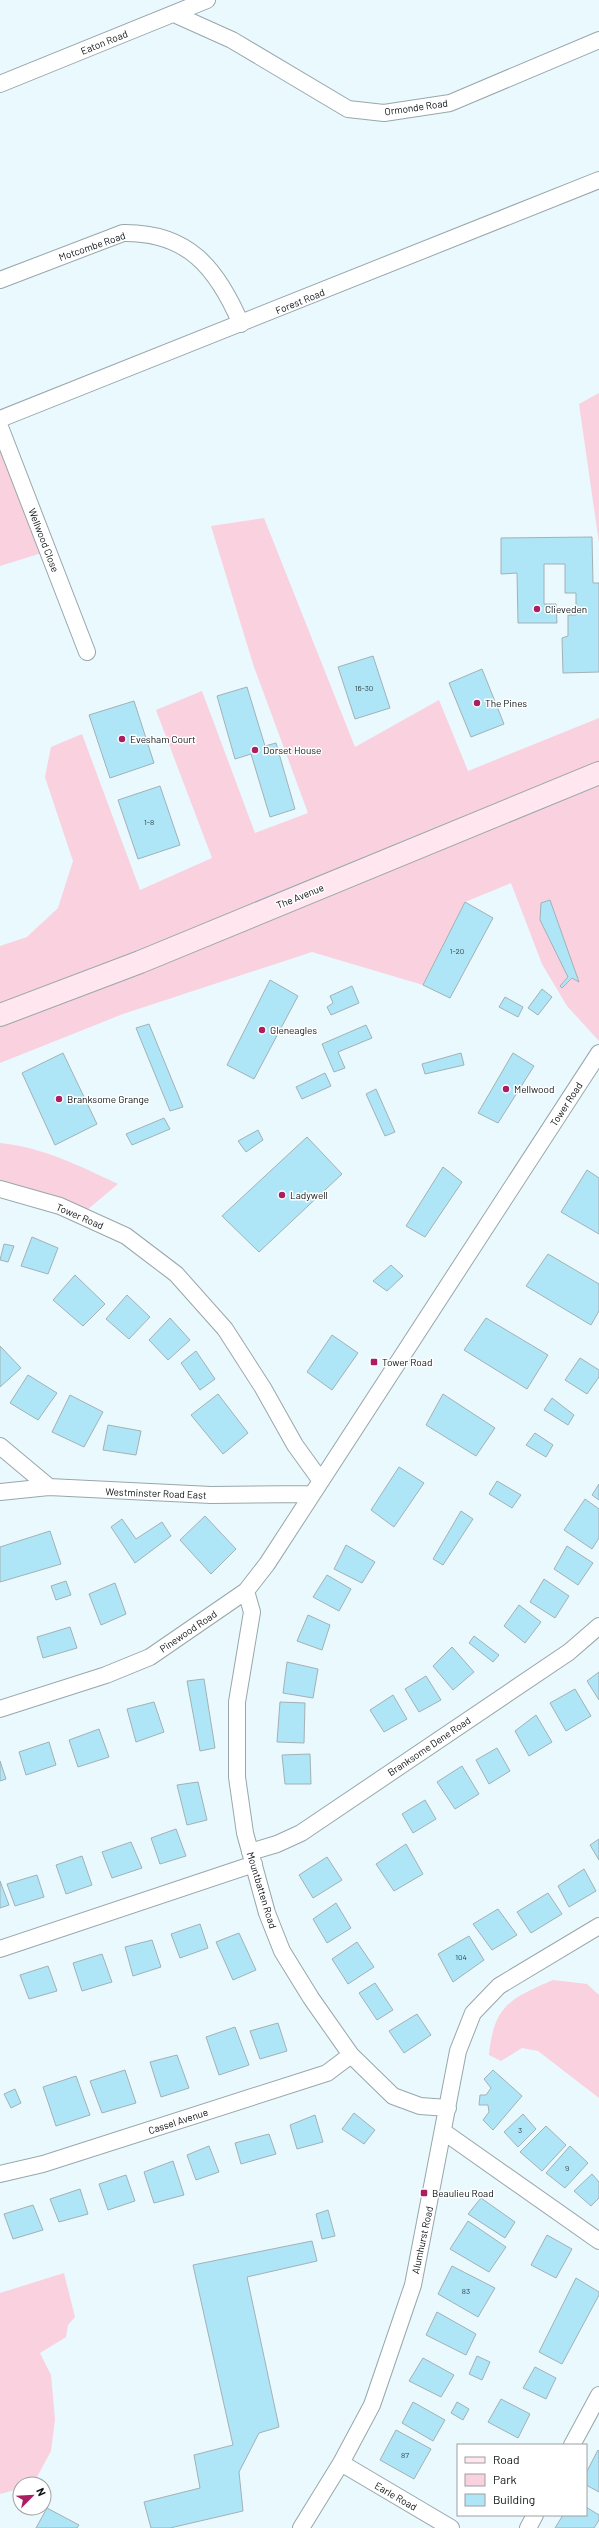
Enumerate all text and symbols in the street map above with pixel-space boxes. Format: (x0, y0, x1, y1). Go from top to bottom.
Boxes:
street label: Eaton Road (79, 27, 129, 57)
street label: Ormonde Road (384, 97, 448, 117)
street label: Motcombe Road (57, 229, 127, 263)
street label: Forest Road (274, 286, 326, 316)
street label: Wellwood Close (26, 506, 62, 574)
place label: Clieveden (545, 603, 587, 615)
marker: Clieveden (532, 604, 542, 614)
house number: 16-30 (355, 683, 373, 693)
place label: The Pines (485, 697, 527, 709)
marker: The Pines (472, 698, 482, 708)
place label: Evesham Court (130, 733, 196, 745)
marker: Evesham Court (117, 734, 127, 744)
place label: Dorset House (263, 744, 321, 756)
marker: Dorset House (250, 745, 260, 755)
house number: 1-8 (144, 817, 154, 827)
street label: The Avenue (275, 881, 325, 911)
house number: 1-20 (450, 946, 464, 956)
place label: Gleneagles (270, 1024, 317, 1036)
marker: Gleneagles (257, 1025, 267, 1035)
street label: Tower Road (547, 1080, 585, 1128)
place label: Mellwood (514, 1083, 554, 1095)
marker: Mellwood (501, 1084, 511, 1094)
place label: Branksome Grange (67, 1093, 149, 1105)
marker: Branksome Grange (54, 1094, 64, 1104)
place label: Ladywell (290, 1189, 328, 1201)
marker: Ladywell (277, 1190, 287, 1200)
street label: Tower Road (54, 1201, 106, 1231)
place label: Tower Road (382, 1356, 432, 1368)
marker: Tower Road (369, 1357, 379, 1367)
street label: Westminster Road East (105, 1485, 207, 1501)
street label: Pinewood Road (157, 1607, 219, 1655)
street label: Branksome Dene Road (385, 1714, 473, 1778)
street label: Mountbatten Road (245, 1850, 279, 1930)
house number: 104 (455, 1952, 467, 1962)
street label: Cassel Avenue (147, 2106, 209, 2136)
house number: 3 (518, 2125, 522, 2135)
house number: 9 (565, 2163, 569, 2173)
place label: Beaulieu Road (432, 2187, 494, 2199)
marker: Beaulieu Road (419, 2188, 429, 2198)
street label: Alumhurst Road (409, 2205, 435, 2275)
house number: 83 (462, 2286, 470, 2296)
legend (457, 2444, 587, 2516)
house number: 87 (401, 2450, 409, 2460)
text: Road (493, 2452, 520, 2466)
text: Park (493, 2472, 517, 2486)
north arrow (12, 2476, 52, 2516)
street label: Earle Road (373, 2479, 419, 2513)
text: N (34, 2486, 49, 2498)
text: Building (493, 2492, 535, 2506)

